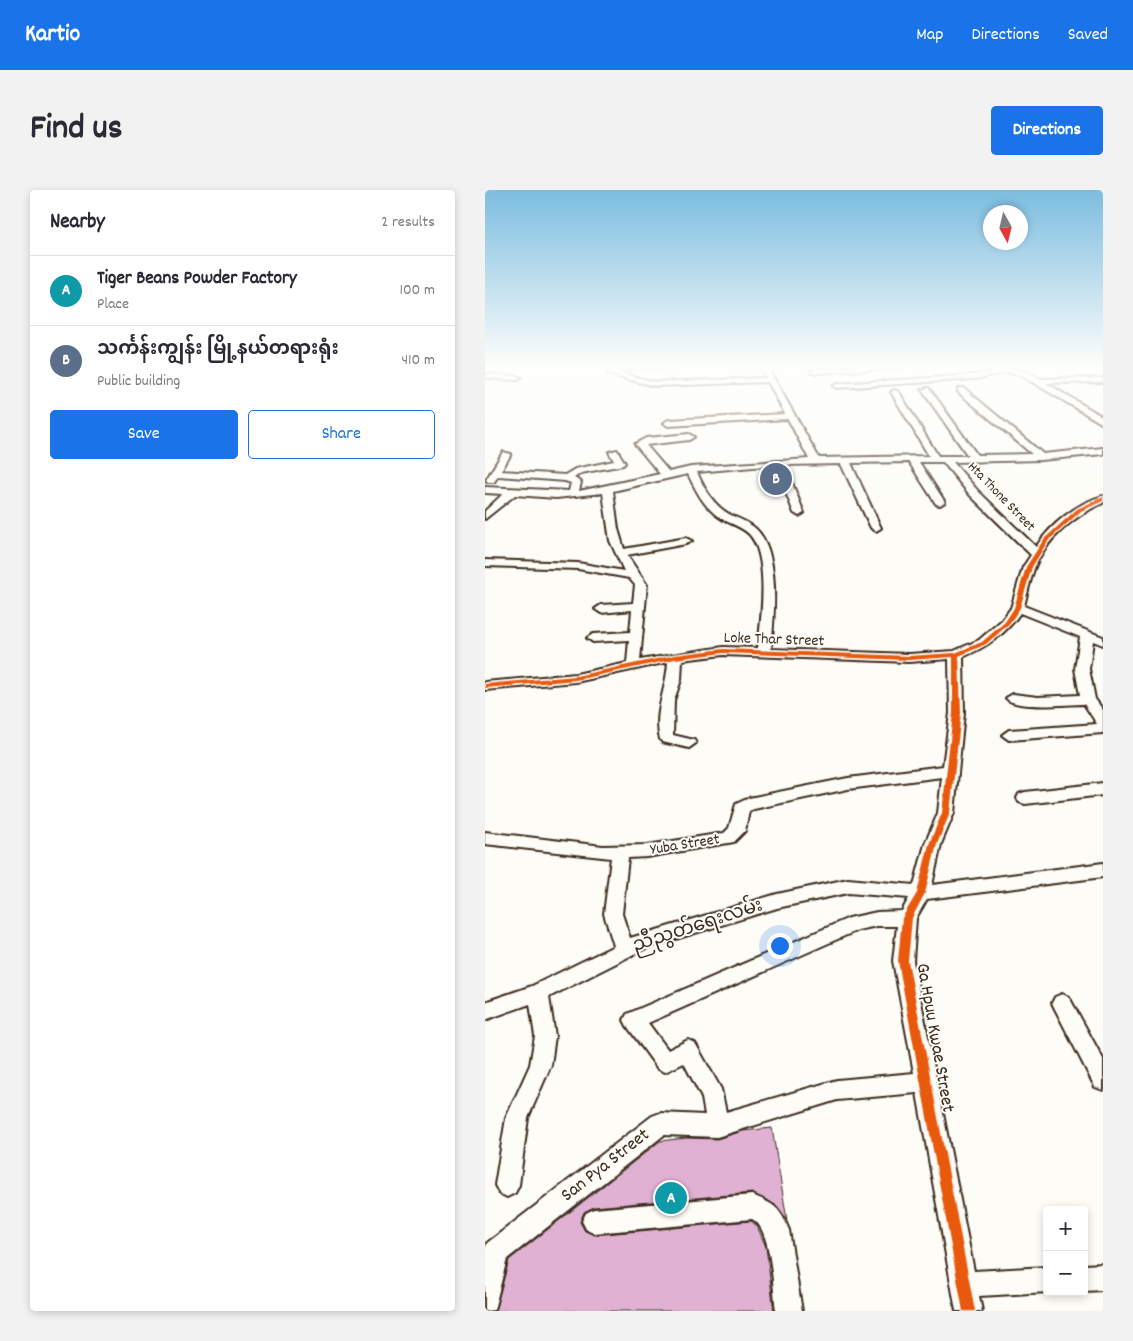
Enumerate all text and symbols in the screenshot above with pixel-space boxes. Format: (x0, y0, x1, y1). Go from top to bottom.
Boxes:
text: Kartio (25, 18, 80, 52)
text: Map (916, 23, 943, 48)
text: Directions (971, 23, 1040, 48)
text: Saved (1068, 23, 1108, 48)
text: Find us (30, 105, 122, 155)
button: Directions (991, 106, 1103, 155)
north arrow (983, 205, 1028, 250)
text: Nearby (50, 208, 105, 238)
text: 2 results (381, 211, 435, 234)
text: Tiger Beans Powder Factory (97, 266, 297, 293)
text: A (62, 279, 70, 302)
text: 100 m (399, 279, 435, 302)
text: Place (97, 293, 129, 316)
text: သင်္ကန်းကျွန်း မြို့နယ်တရားရုံး (97, 337, 339, 364)
text: B (62, 349, 70, 372)
text: 410 m (401, 349, 435, 372)
text: Public building (97, 370, 180, 393)
button: Save (50, 410, 238, 459)
button: Share (248, 410, 435, 459)
street label: Hta Thone Street (962, 458, 1040, 536)
pin: B (760, 460, 792, 498)
street label: Loke Thar Street (723, 627, 825, 653)
street label: Yuba Street (649, 828, 721, 862)
street label: ညီညွတ်ရေးလမ်း (628, 889, 767, 961)
your location (767, 933, 793, 959)
street label: Ga Hpuu Kwae Street (908, 961, 960, 1115)
street label: San Pya Street (556, 1123, 656, 1209)
pin: A (655, 1179, 687, 1217)
map controls (1043, 1206, 1088, 1296)
button: + (1043, 1206, 1088, 1251)
button: − (1043, 1251, 1088, 1296)

